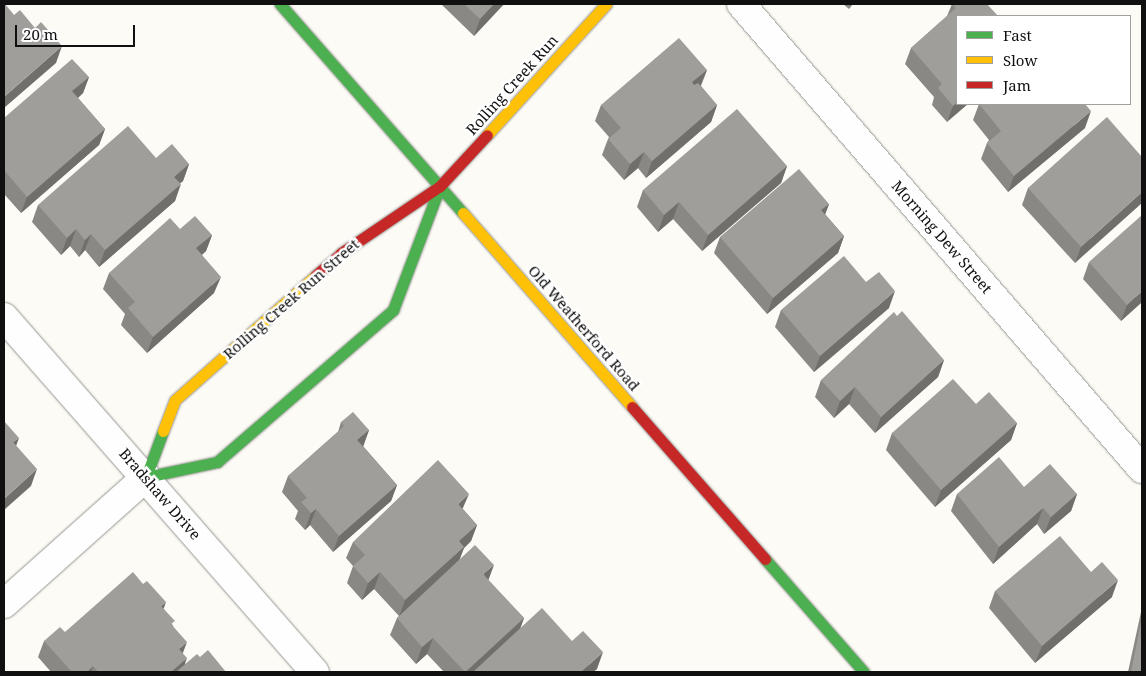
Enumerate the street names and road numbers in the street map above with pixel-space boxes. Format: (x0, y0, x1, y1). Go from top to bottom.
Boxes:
street label: Rolling Creek Run (462, 31, 562, 139)
street label: Morning Dew Street (888, 177, 996, 297)
street label: Rolling Creek Run Street (219, 235, 363, 363)
street label: Old Weatherford Road (525, 262, 643, 394)
street label: Bradshaw Drive (115, 445, 205, 543)

